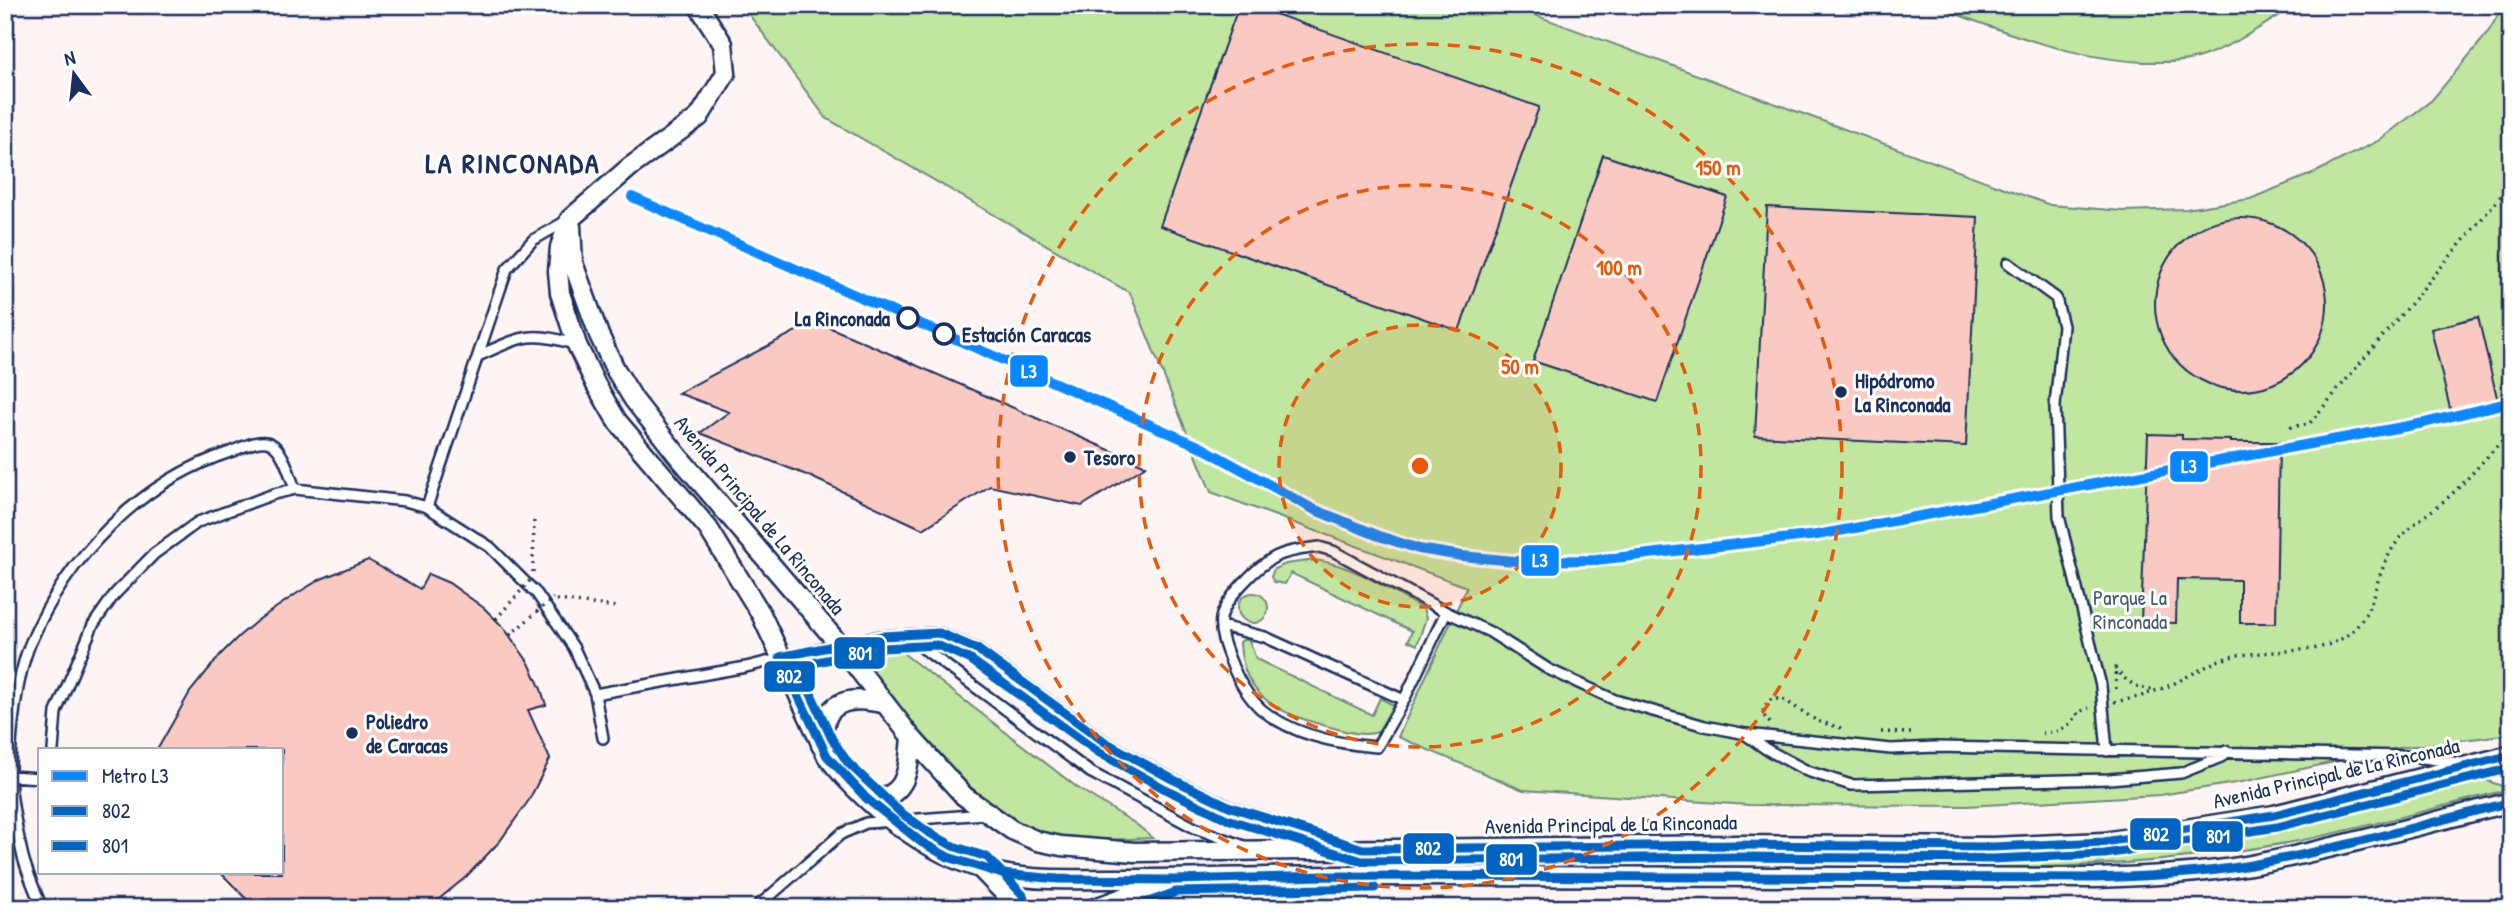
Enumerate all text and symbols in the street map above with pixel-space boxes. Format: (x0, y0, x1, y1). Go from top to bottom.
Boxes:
north arrow (38, 38, 108, 108)
text: N (61, 44, 78, 71)
district label: LA RINCONADA (425, 144, 601, 182)
text: 150 m (1695, 153, 1741, 182)
text: 100 m (1596, 253, 1642, 282)
place label: La Rinconada (795, 304, 891, 333)
marker: La Rinconada (897, 307, 919, 329)
place label: Estación Caracas (962, 320, 1091, 349)
marker: Estación Caracas (933, 323, 955, 345)
text: 50 m (1501, 352, 1539, 381)
line badge: L3 (1009, 354, 1049, 388)
text: L3 (1021, 358, 1037, 384)
place label: Hipódromo La Rinconada (1855, 366, 1951, 419)
marker: Hipódromo La Rinconada (1833, 384, 1849, 400)
street label: Avenida Principal de La Rinconada (668, 409, 852, 621)
place label: Tesoro (1083, 443, 1136, 472)
marker: Tesoro (1062, 449, 1078, 465)
line badge: L3 (2169, 450, 2209, 483)
text: L3 (2181, 453, 2197, 479)
centre of rings (1408, 454, 1432, 478)
line badge: L3 (1520, 544, 1560, 577)
text: L3 (1532, 547, 1548, 573)
park label: Parque La Rinconada (2093, 583, 2167, 636)
line badge: 801 (833, 636, 886, 670)
text: 801 (848, 640, 872, 666)
line badge: 802 (763, 660, 816, 693)
text: 802 (776, 663, 802, 689)
place label: Poliedro de Caracas (366, 707, 448, 760)
marker: Poliedro de Caracas (344, 725, 360, 741)
street label: Avenida Principal de La Rinconada (2210, 731, 2462, 815)
legend (38, 748, 284, 874)
text: Metro L3 (102, 761, 169, 790)
text: 802 (102, 796, 131, 825)
street label: Avenida Principal de La Rinconada (1485, 807, 1737, 841)
line badge: 802 (2129, 817, 2182, 851)
line badge: 801 (2191, 820, 2244, 853)
text: 802 (2143, 821, 2169, 847)
text: 801 (2206, 823, 2230, 849)
text: 801 (102, 831, 128, 860)
line badge: 802 (1402, 832, 1455, 865)
text: 802 (1415, 835, 1441, 861)
line badge: 801 (1485, 843, 1538, 876)
text: 801 (1499, 846, 1523, 872)

